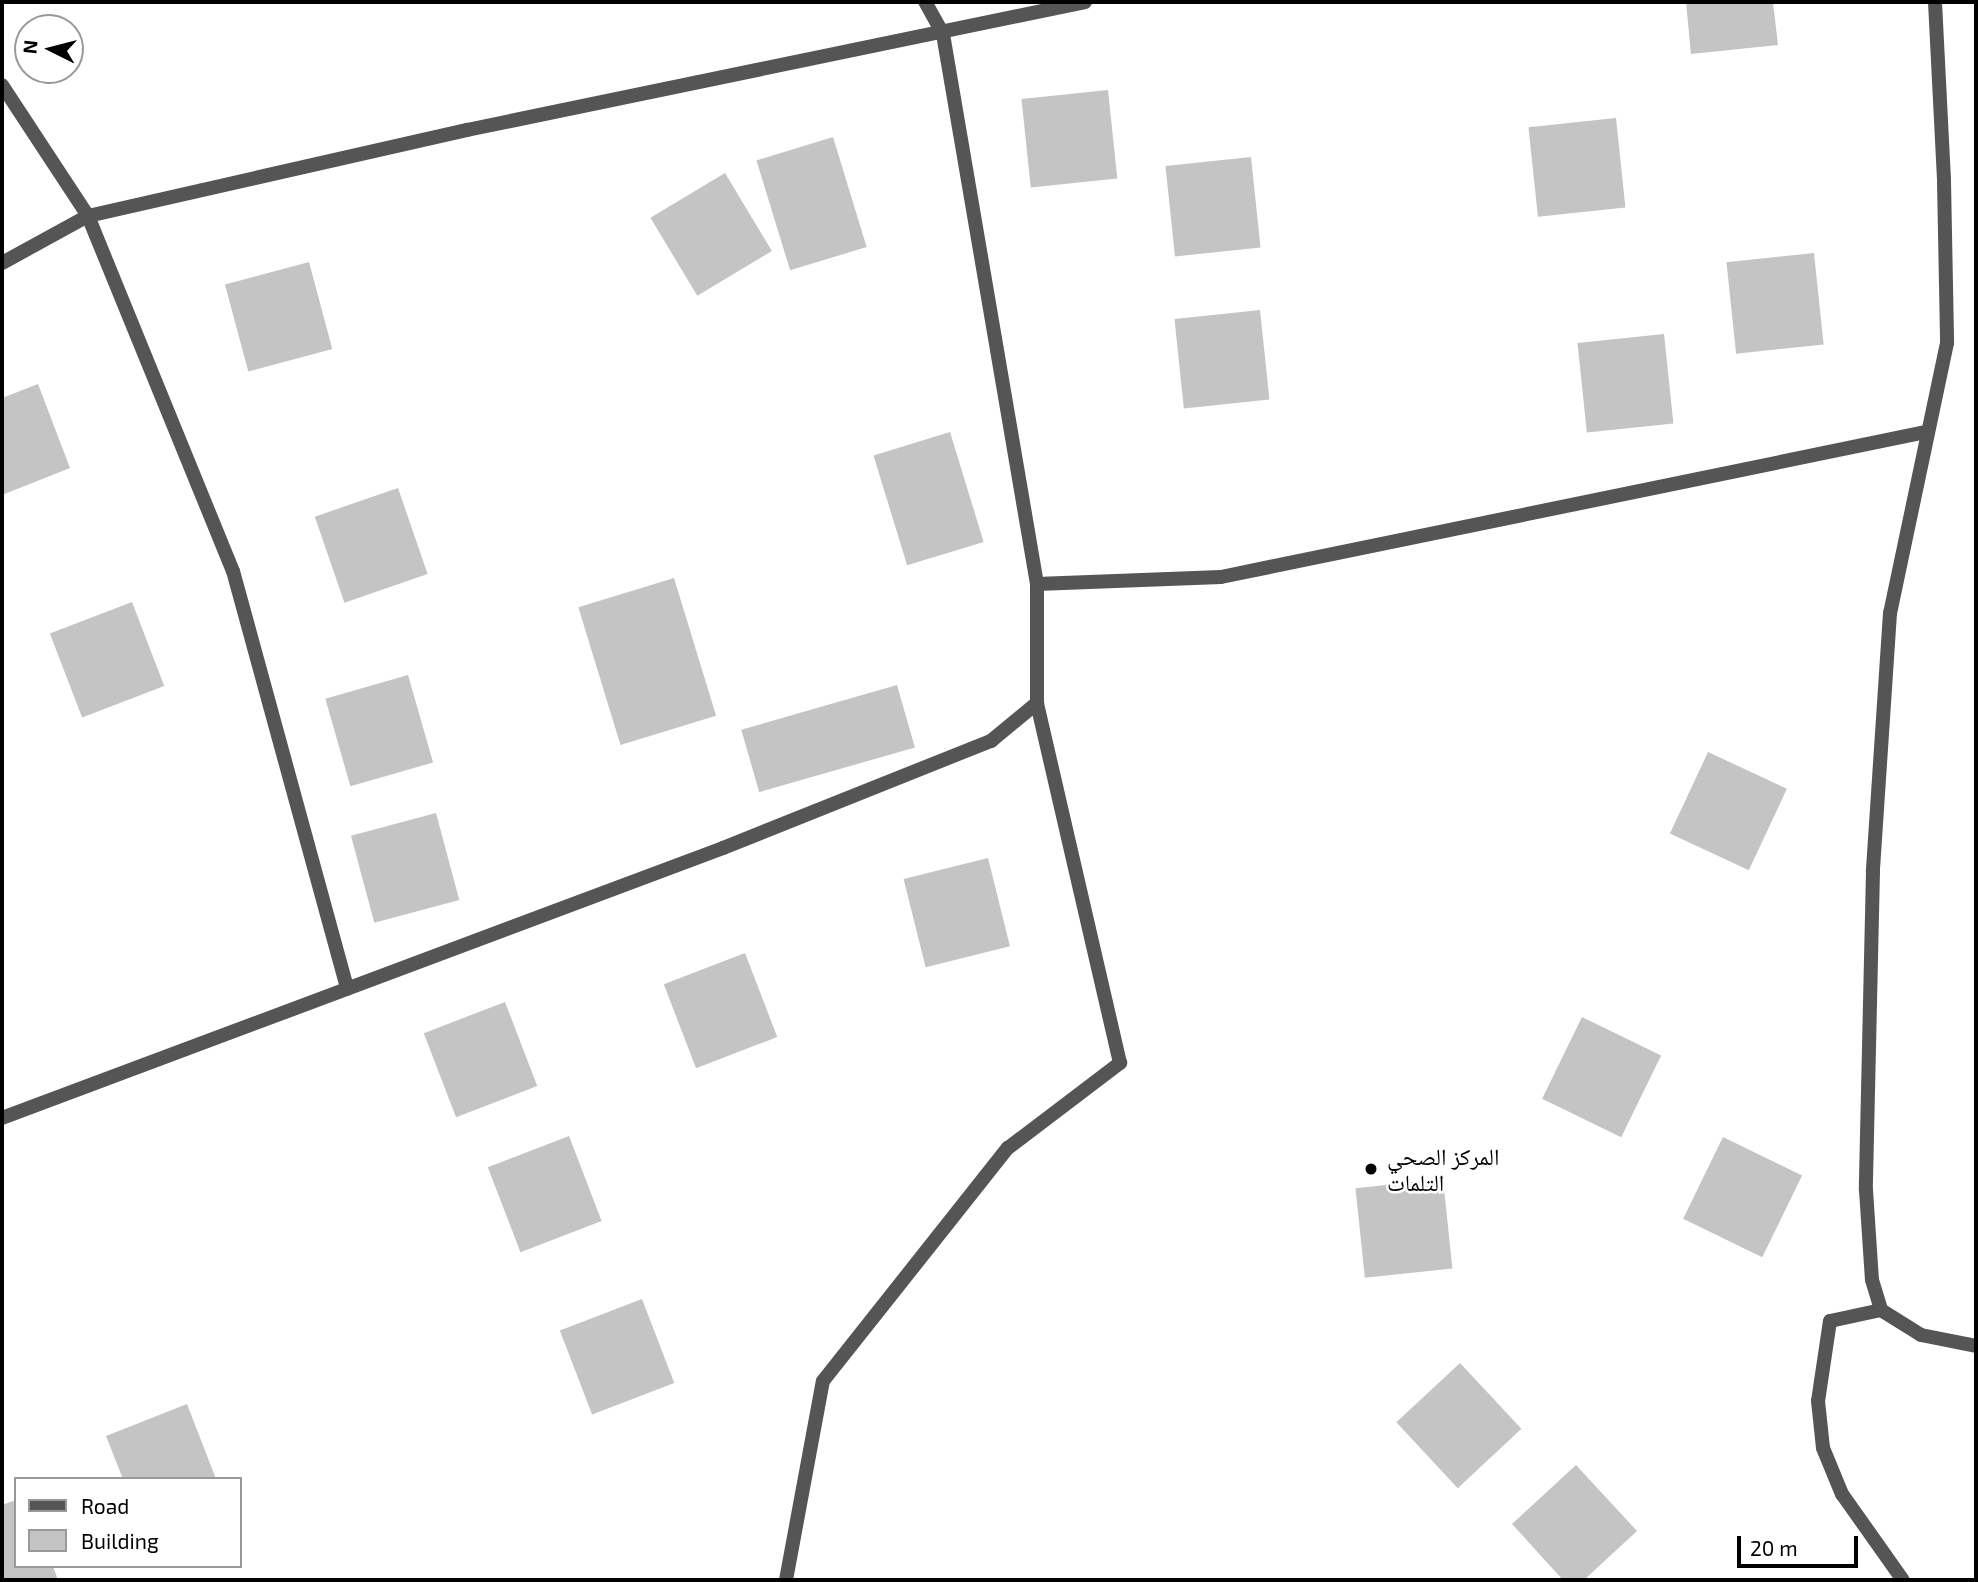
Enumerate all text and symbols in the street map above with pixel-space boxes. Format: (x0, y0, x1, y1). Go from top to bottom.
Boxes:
north arrow (14, 14, 84, 84)
text: N (17, 39, 42, 55)
place label: المركز الصحي التلمات (1387, 1142, 1499, 1196)
marker: المركز الصحي التلمات (1361, 1159, 1381, 1179)
legend (14, 1477, 242, 1568)
text: Road (81, 1493, 129, 1518)
scale bar (1740, 1522, 1861, 1566)
text: Building (81, 1528, 159, 1553)
text: 20 m (1750, 1535, 1798, 1560)

